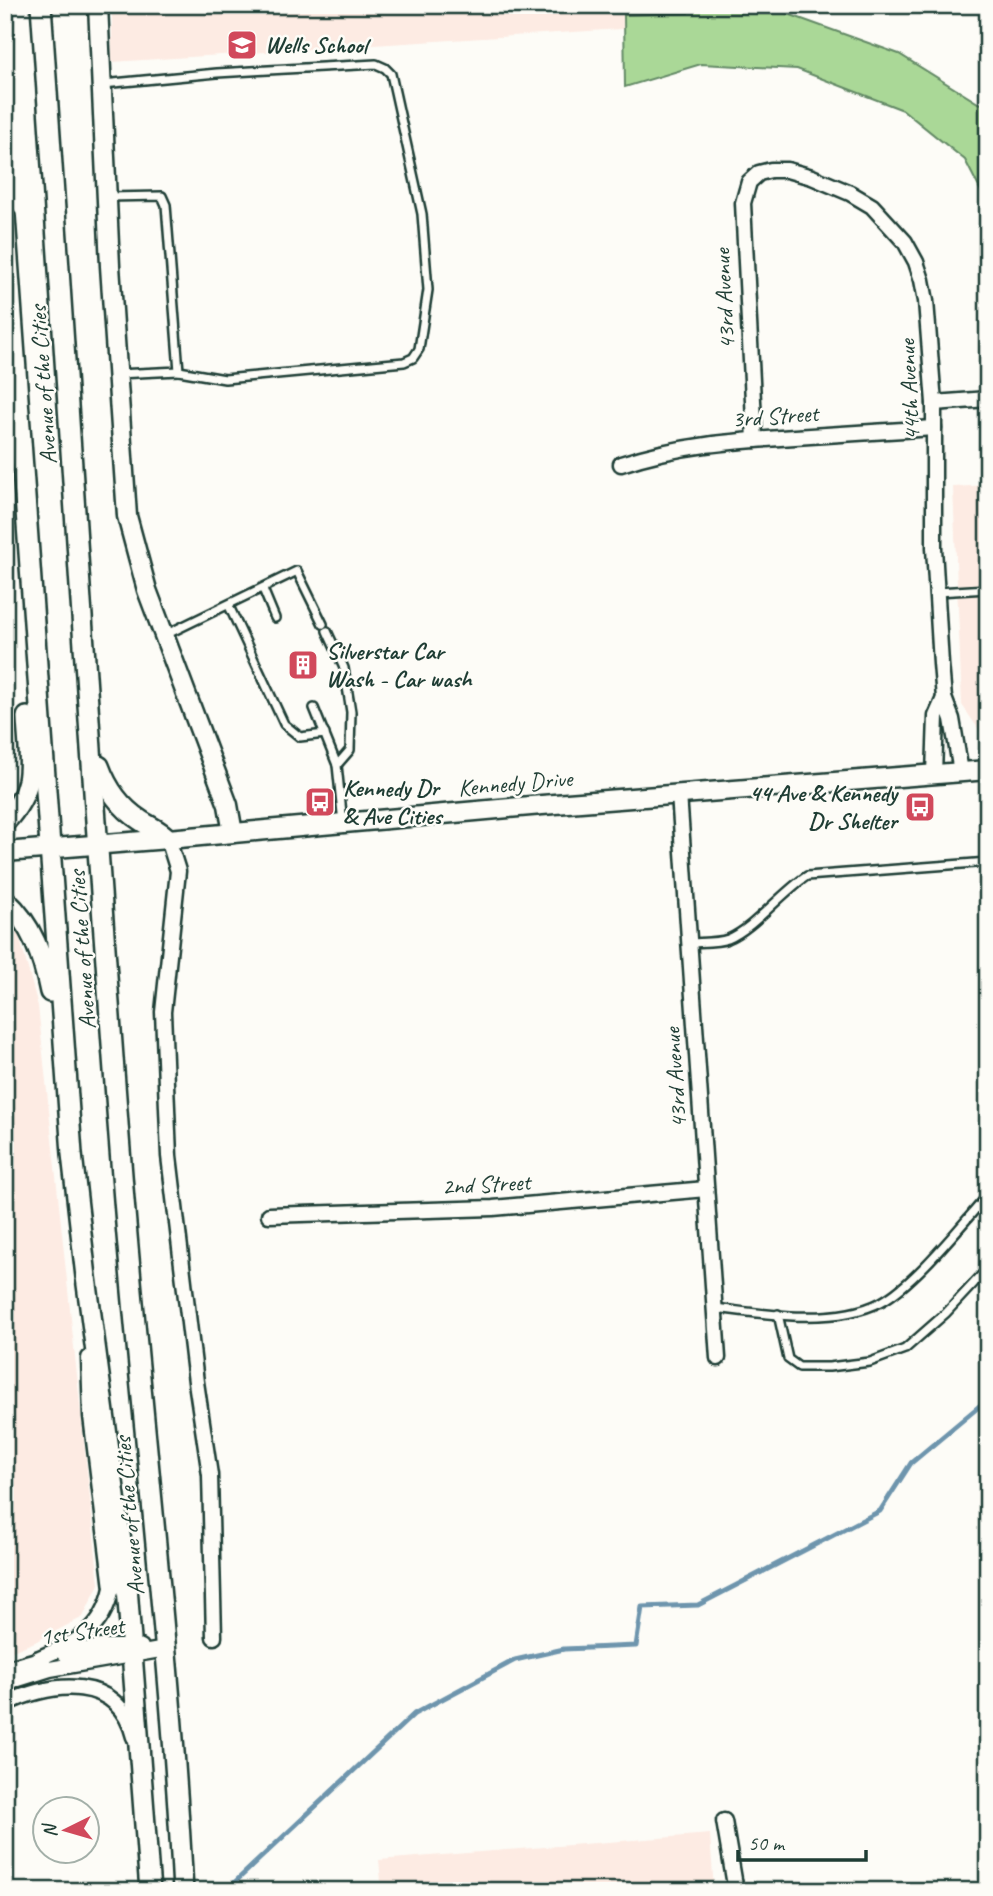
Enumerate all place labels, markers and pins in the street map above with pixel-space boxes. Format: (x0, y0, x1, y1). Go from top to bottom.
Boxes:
school or university icon: Wells School (225, 28, 259, 62)
place label: Wells School (265, 30, 372, 60)
place label: Silverstar Car Wash - Car wash (326, 636, 473, 694)
building icon: Silverstar Car Wash - Car wash (286, 648, 320, 682)
place label: Kennedy Dr & Ave Cities (343, 773, 444, 831)
place label: 44 Ave & Kennedy Dr Shelter (749, 778, 900, 836)
bus stop icon: Kennedy Dr & Ave Cities (303, 785, 337, 819)
bus stop icon: 44 Ave & Kennedy Dr Shelter (903, 790, 937, 824)

